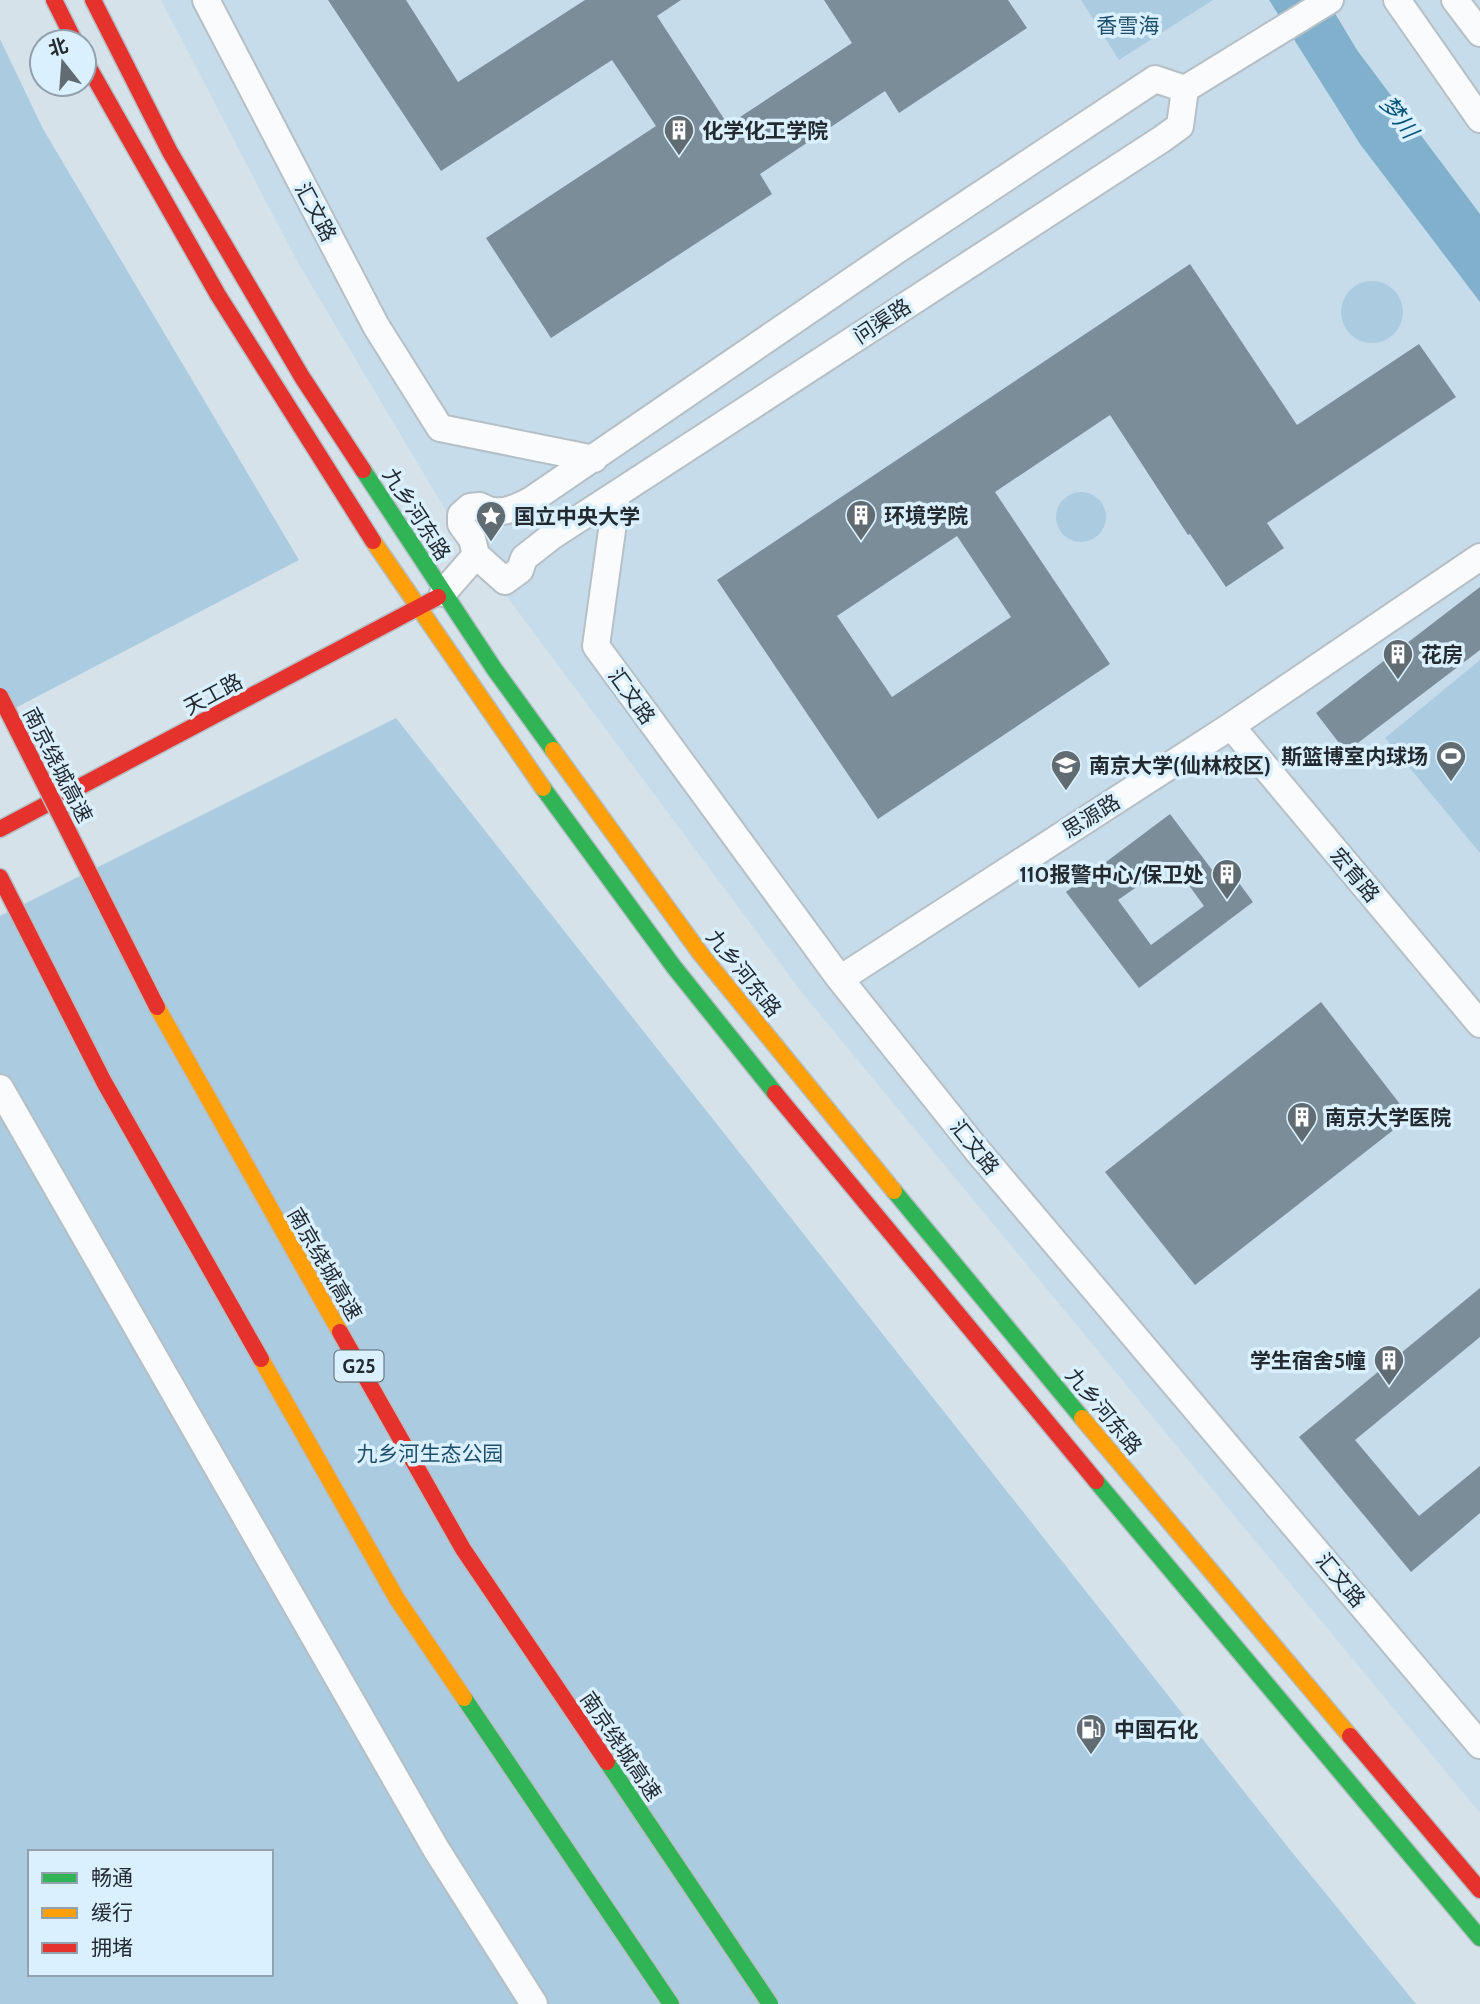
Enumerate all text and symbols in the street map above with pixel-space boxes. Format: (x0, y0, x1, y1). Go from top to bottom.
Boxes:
park label: 香雪海 (1097, 13, 1160, 38)
north arrow (28, 28, 98, 98)
text: 北 (46, 33, 71, 61)
water label: 梦川 (1374, 90, 1426, 146)
building icon: 化学化工学院 (662, 113, 696, 157)
place label: 化学化工学院 (702, 118, 828, 143)
street label: 汇文路 (290, 178, 342, 246)
street label: 问渠路 (849, 293, 915, 349)
street label: 九乡河东路 (378, 463, 456, 565)
building icon: 环境学院 (844, 498, 878, 542)
place icon: 国立中央大学 (474, 499, 508, 543)
place label: 环境学院 (884, 503, 968, 528)
place label: 国立中央大学 (514, 504, 640, 529)
building icon: 花房 (1381, 637, 1415, 681)
place label: 花房 (1421, 642, 1463, 667)
street label: 汇文路 (603, 663, 661, 729)
street label: 天工路 (179, 668, 247, 720)
street label: 南京绕城高速 (18, 703, 98, 827)
sports icon: 斯篮博室内球场 (1434, 739, 1468, 783)
place label: 斯篮博室内球场 (1281, 744, 1428, 769)
school or university icon: 南京大学(仙林校区) (1049, 748, 1083, 792)
place label: 南京大学(仙林校区) (1089, 753, 1271, 778)
street label: 思源路 (1058, 789, 1124, 843)
street label: 宏育路 (1325, 843, 1385, 907)
building icon: 110报警中心/保卫处 (1210, 857, 1244, 901)
place label: 110报警中心/保卫处 (1019, 862, 1204, 887)
street label: 九乡河东路 (701, 924, 787, 1022)
building icon: 南京大学医院 (1285, 1100, 1319, 1144)
place label: 南京大学医院 (1325, 1105, 1451, 1130)
street label: 汇文路 (945, 1115, 1005, 1179)
street label: 南京绕城高速 (283, 1203, 367, 1325)
building icon: 学生宿舍5幢 (1372, 1343, 1406, 1387)
place label: 学生宿舍5幢 (1250, 1348, 1366, 1373)
road number: G25 (334, 1350, 384, 1382)
street label: 九乡河东路 (1061, 1363, 1147, 1459)
park label: 九乡河生态公园 (357, 1441, 504, 1466)
street label: 汇文路 (1311, 1548, 1371, 1612)
street label: 南京绕城高速 (575, 1687, 667, 1805)
fuel station icon: 中国石化 (1074, 1712, 1108, 1756)
place label: 中国石化 (1114, 1717, 1198, 1742)
legend (28, 1850, 273, 1976)
text: 畅通 (91, 1865, 133, 1890)
text: 缓行 (91, 1900, 133, 1925)
text: 拥堵 (91, 1935, 133, 1960)

